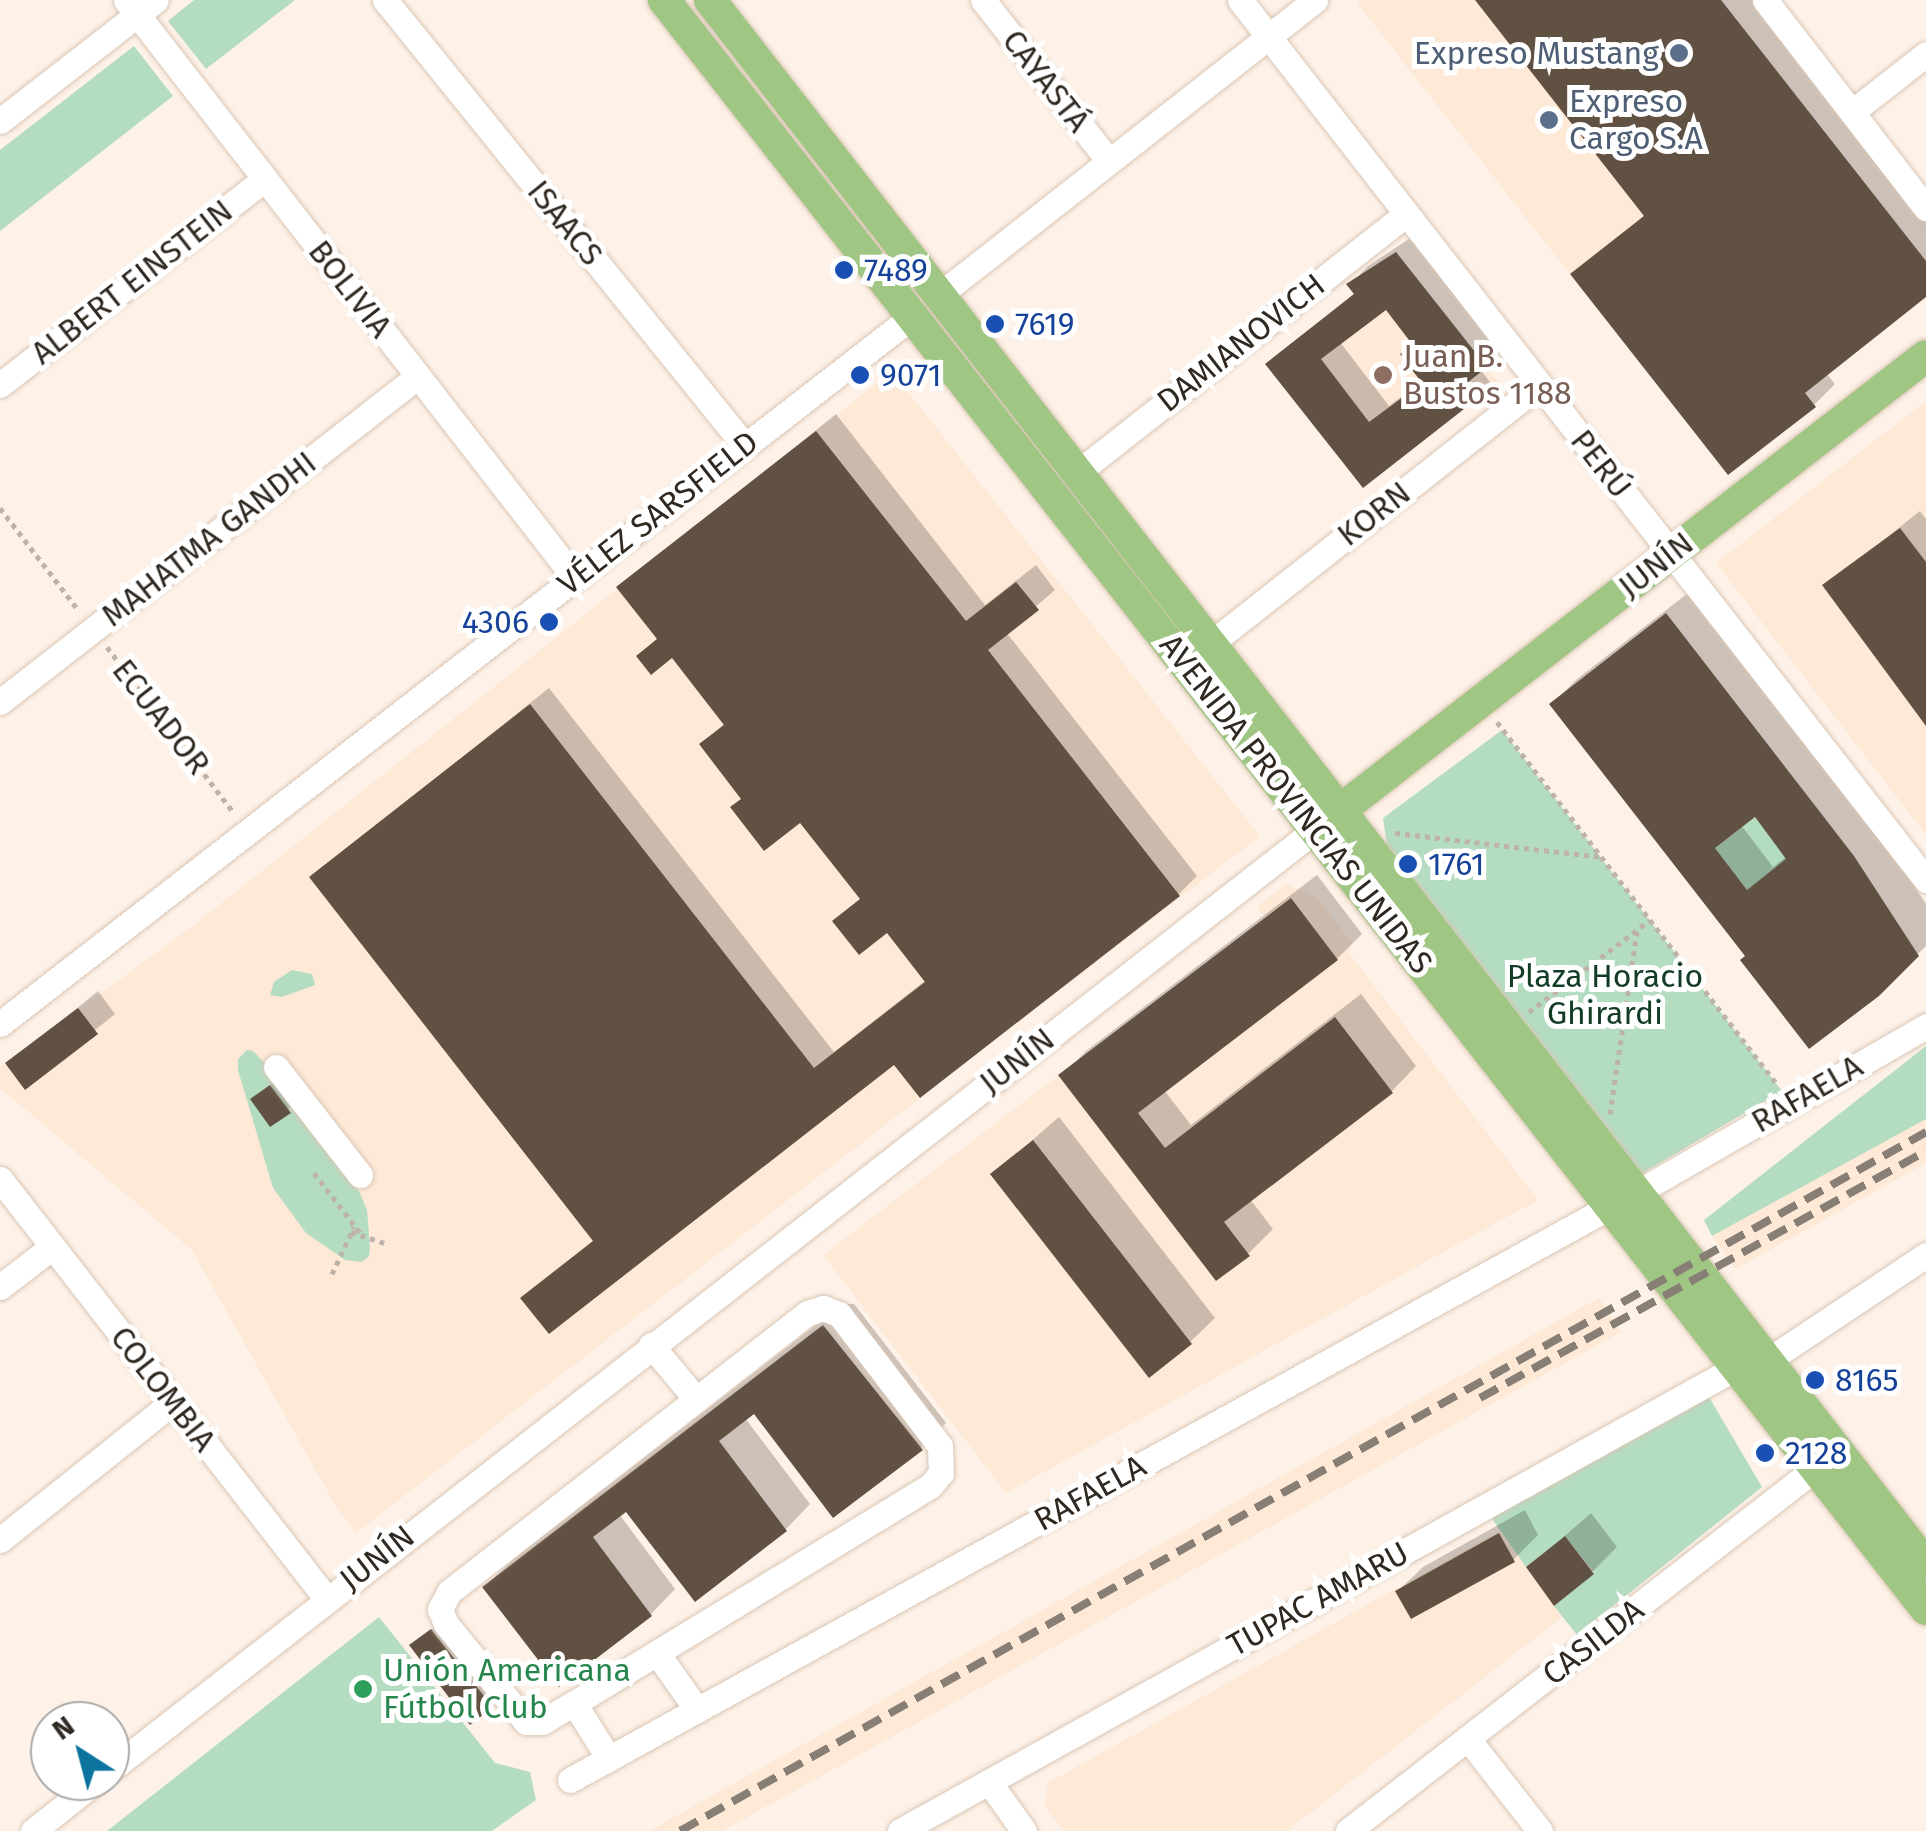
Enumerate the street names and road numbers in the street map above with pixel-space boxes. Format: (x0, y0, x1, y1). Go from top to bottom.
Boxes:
street label: CAYASTÁ (994, 22, 1098, 140)
street label: ISAACS (519, 173, 611, 273)
street label: ALBERT EINSTEIN (24, 192, 240, 372)
street label: BOLIVIA (300, 233, 400, 345)
street label: DAMIANOVICH (1150, 266, 1332, 420)
street label: PERÚ (1562, 422, 1640, 506)
street label: VÉLEZ SARSFIELD (550, 423, 766, 603)
street label: MAHATMA GANDHI (94, 443, 324, 635)
street label: KORN (1330, 474, 1418, 554)
street label: JUNÍN (1611, 524, 1701, 606)
street label: AVENIDA PROVINCIAS UNIDAS (1152, 627, 1440, 981)
street label: ECUADOR (104, 652, 218, 782)
street label: JUNÍN (972, 1020, 1062, 1102)
street label: RAFAELA (1745, 1047, 1869, 1141)
street label: COLOMBIA (102, 1319, 224, 1459)
street label: RAFAELA (1028, 1447, 1152, 1539)
street label: JUNÍN (332, 1517, 422, 1599)
street label: TUPAC AMARU (1221, 1534, 1415, 1664)
street label: CASILDA (1535, 1591, 1651, 1693)

